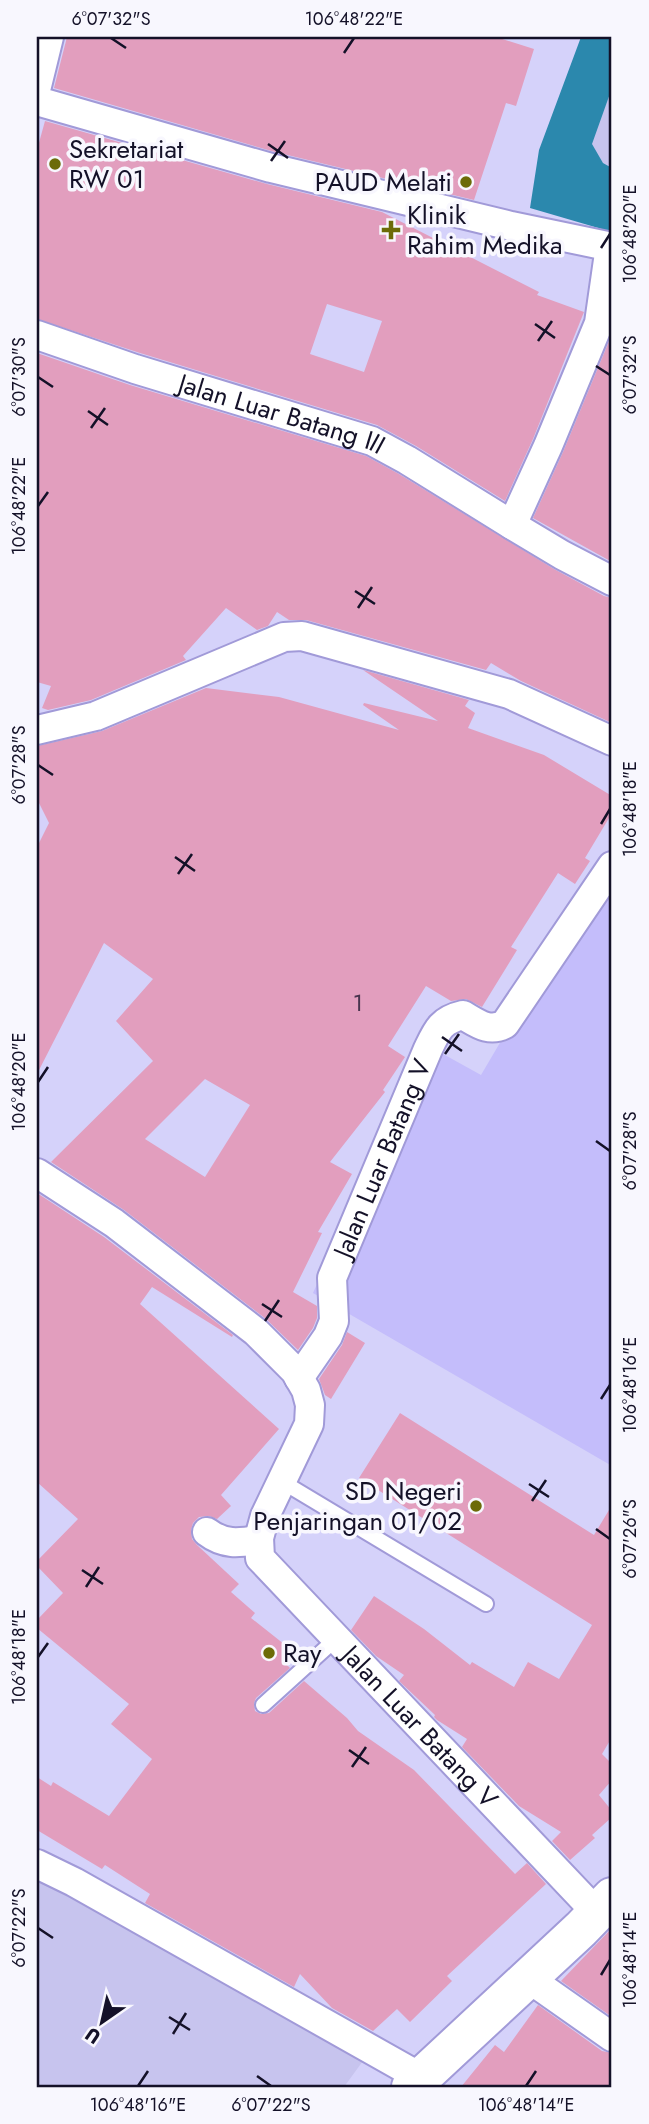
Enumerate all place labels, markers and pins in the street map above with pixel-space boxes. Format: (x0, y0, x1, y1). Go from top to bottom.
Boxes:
place label: Sekretariat RW 01 (69, 130, 184, 198)
marker: Sekretariat RW 01 (47, 156, 63, 172)
place label: PAUD Melati (315, 163, 452, 201)
marker: PAUD Melati (458, 174, 474, 190)
place label: Klinik Rahim Medika (407, 196, 563, 264)
marker: Klinik Rahim Medika (381, 220, 401, 240)
place label: SD Negeri Penjaringan 01/02 (253, 1472, 462, 1540)
marker: SD Negeri Penjaringan 01/02 (468, 1498, 484, 1514)
place label: Ray (283, 1634, 322, 1672)
marker: Ray (261, 1645, 277, 1661)

